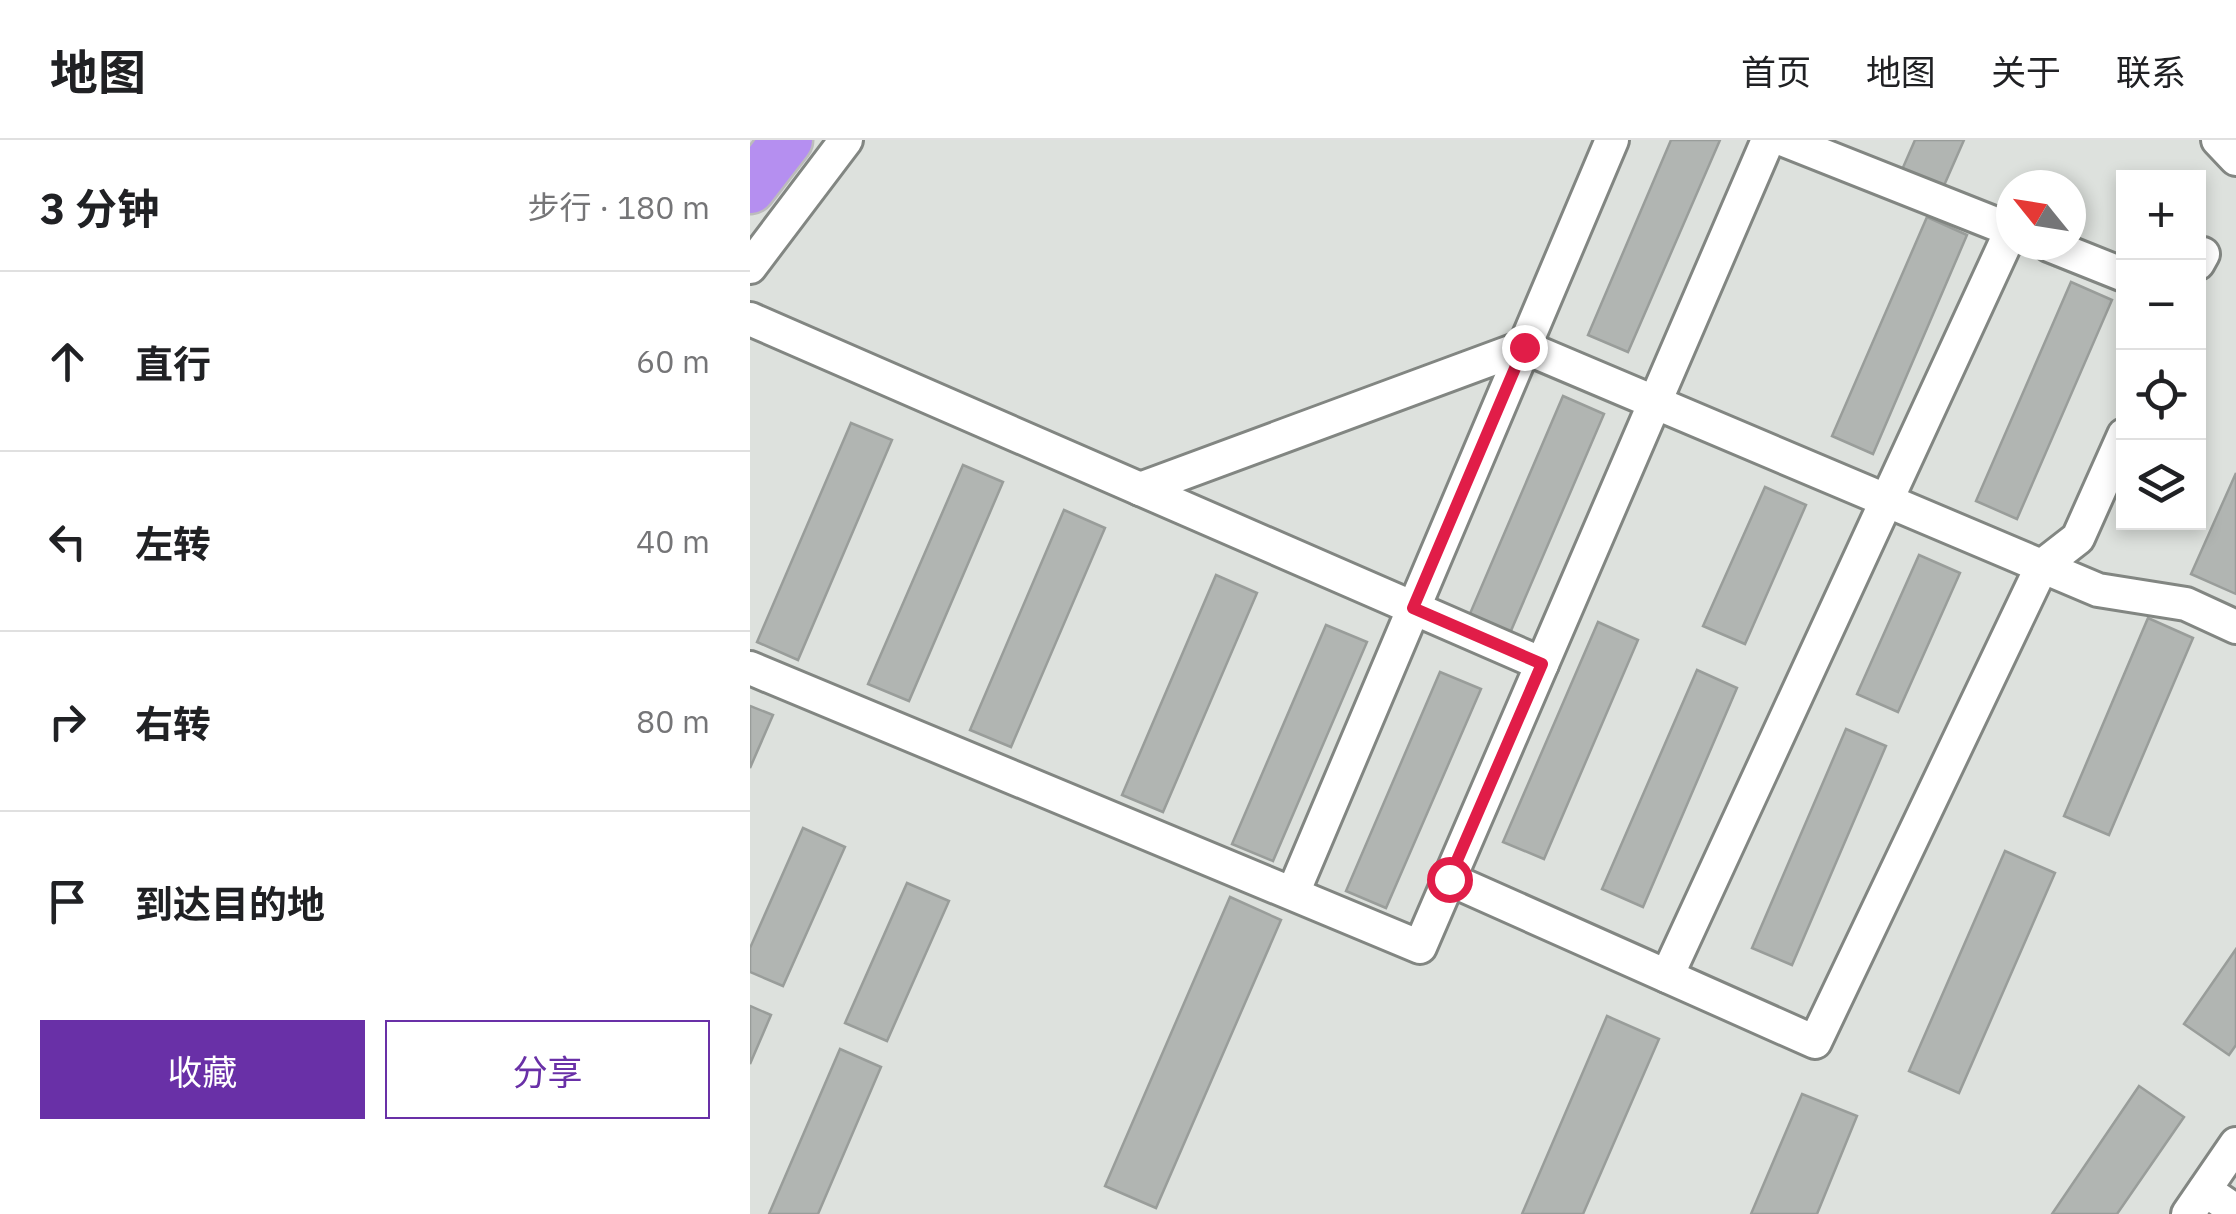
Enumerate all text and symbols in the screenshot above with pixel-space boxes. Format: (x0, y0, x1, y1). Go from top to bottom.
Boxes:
text: 地图 (50, 41, 146, 103)
text: 首页 (1741, 49, 1811, 95)
text: 地图 (1866, 49, 1936, 95)
text: 关于 (1991, 49, 2061, 95)
text: 联系 (2116, 49, 2186, 95)
north arrow (1996, 170, 2086, 260)
map controls (2116, 170, 2206, 530)
button: + (2116, 170, 2206, 260)
text: 3 分钟 (40, 181, 159, 236)
text: 步行 · 180 m (527, 186, 710, 228)
button: − (2116, 260, 2206, 350)
route end (1502, 325, 1548, 371)
icon: ahead (40, 334, 95, 389)
text: 直行 (135, 339, 211, 388)
text: 60 m (636, 340, 710, 382)
button: locate (2116, 350, 2206, 440)
button: layers (2116, 440, 2206, 530)
icon: left (40, 514, 95, 569)
text: 左转 (135, 519, 211, 568)
text: 40 m (636, 520, 710, 562)
icon: right (40, 694, 95, 749)
text: 右转 (135, 699, 211, 748)
text: 80 m (636, 700, 710, 742)
route start (1427, 857, 1473, 903)
icon: arrive (40, 874, 95, 929)
text: 到达目的地 (135, 879, 325, 928)
button: 收藏 (40, 1020, 365, 1119)
button: 分享 (385, 1020, 710, 1119)

